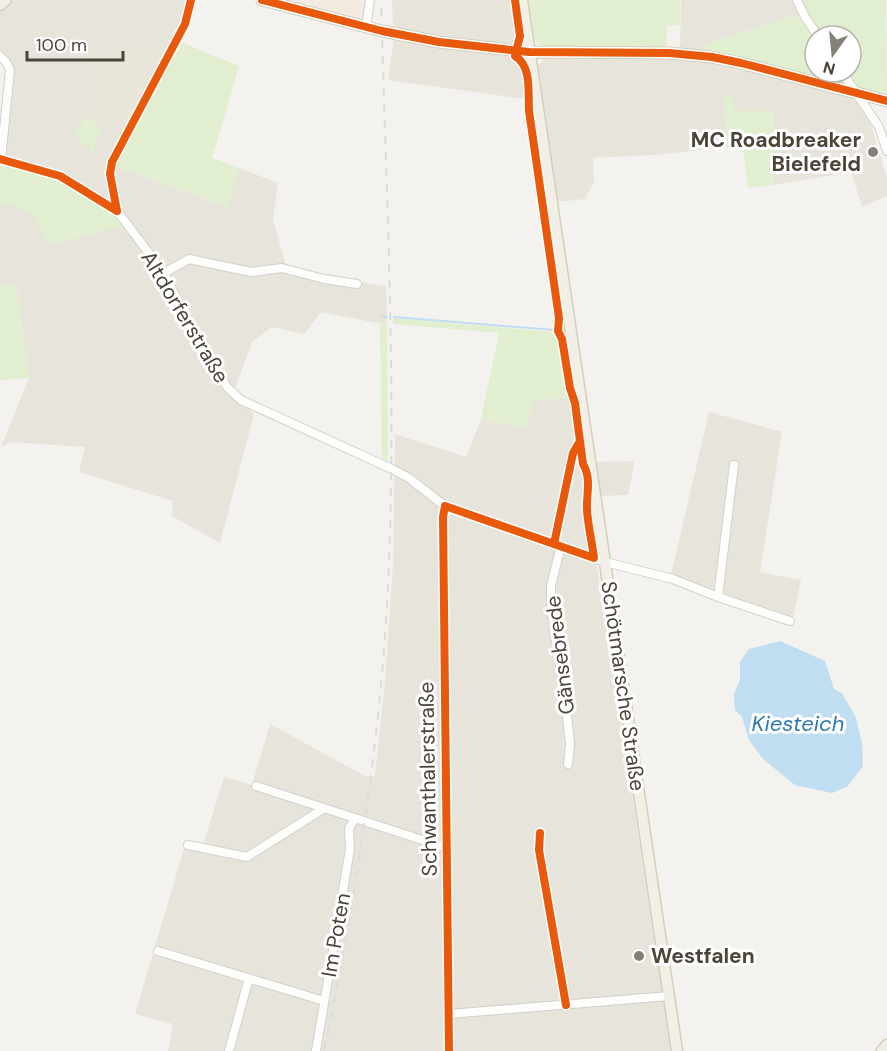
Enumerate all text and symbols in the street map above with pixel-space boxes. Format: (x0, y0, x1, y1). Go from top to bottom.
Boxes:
scale bar (27, 24, 123, 62)
north arrow (803, 24, 863, 84)
text: 100 m (36, 33, 87, 57)
text: N (821, 56, 838, 80)
place label: MC Roadbreaker Bielefeld (691, 126, 861, 178)
marker: MC Roadbreaker Bielefeld (866, 145, 880, 159)
street label: Altdorferstraße (135, 246, 236, 388)
street label: Schötmarsche Straße (594, 579, 652, 793)
street label: Gänsebrede (539, 594, 581, 716)
street label: Schwanthalerstraße (412, 681, 444, 876)
water label: Kiesteich (752, 709, 844, 738)
street label: Im Poten (315, 891, 357, 979)
place label: Westfalen (651, 942, 755, 970)
marker: Westfalen (632, 949, 646, 963)

